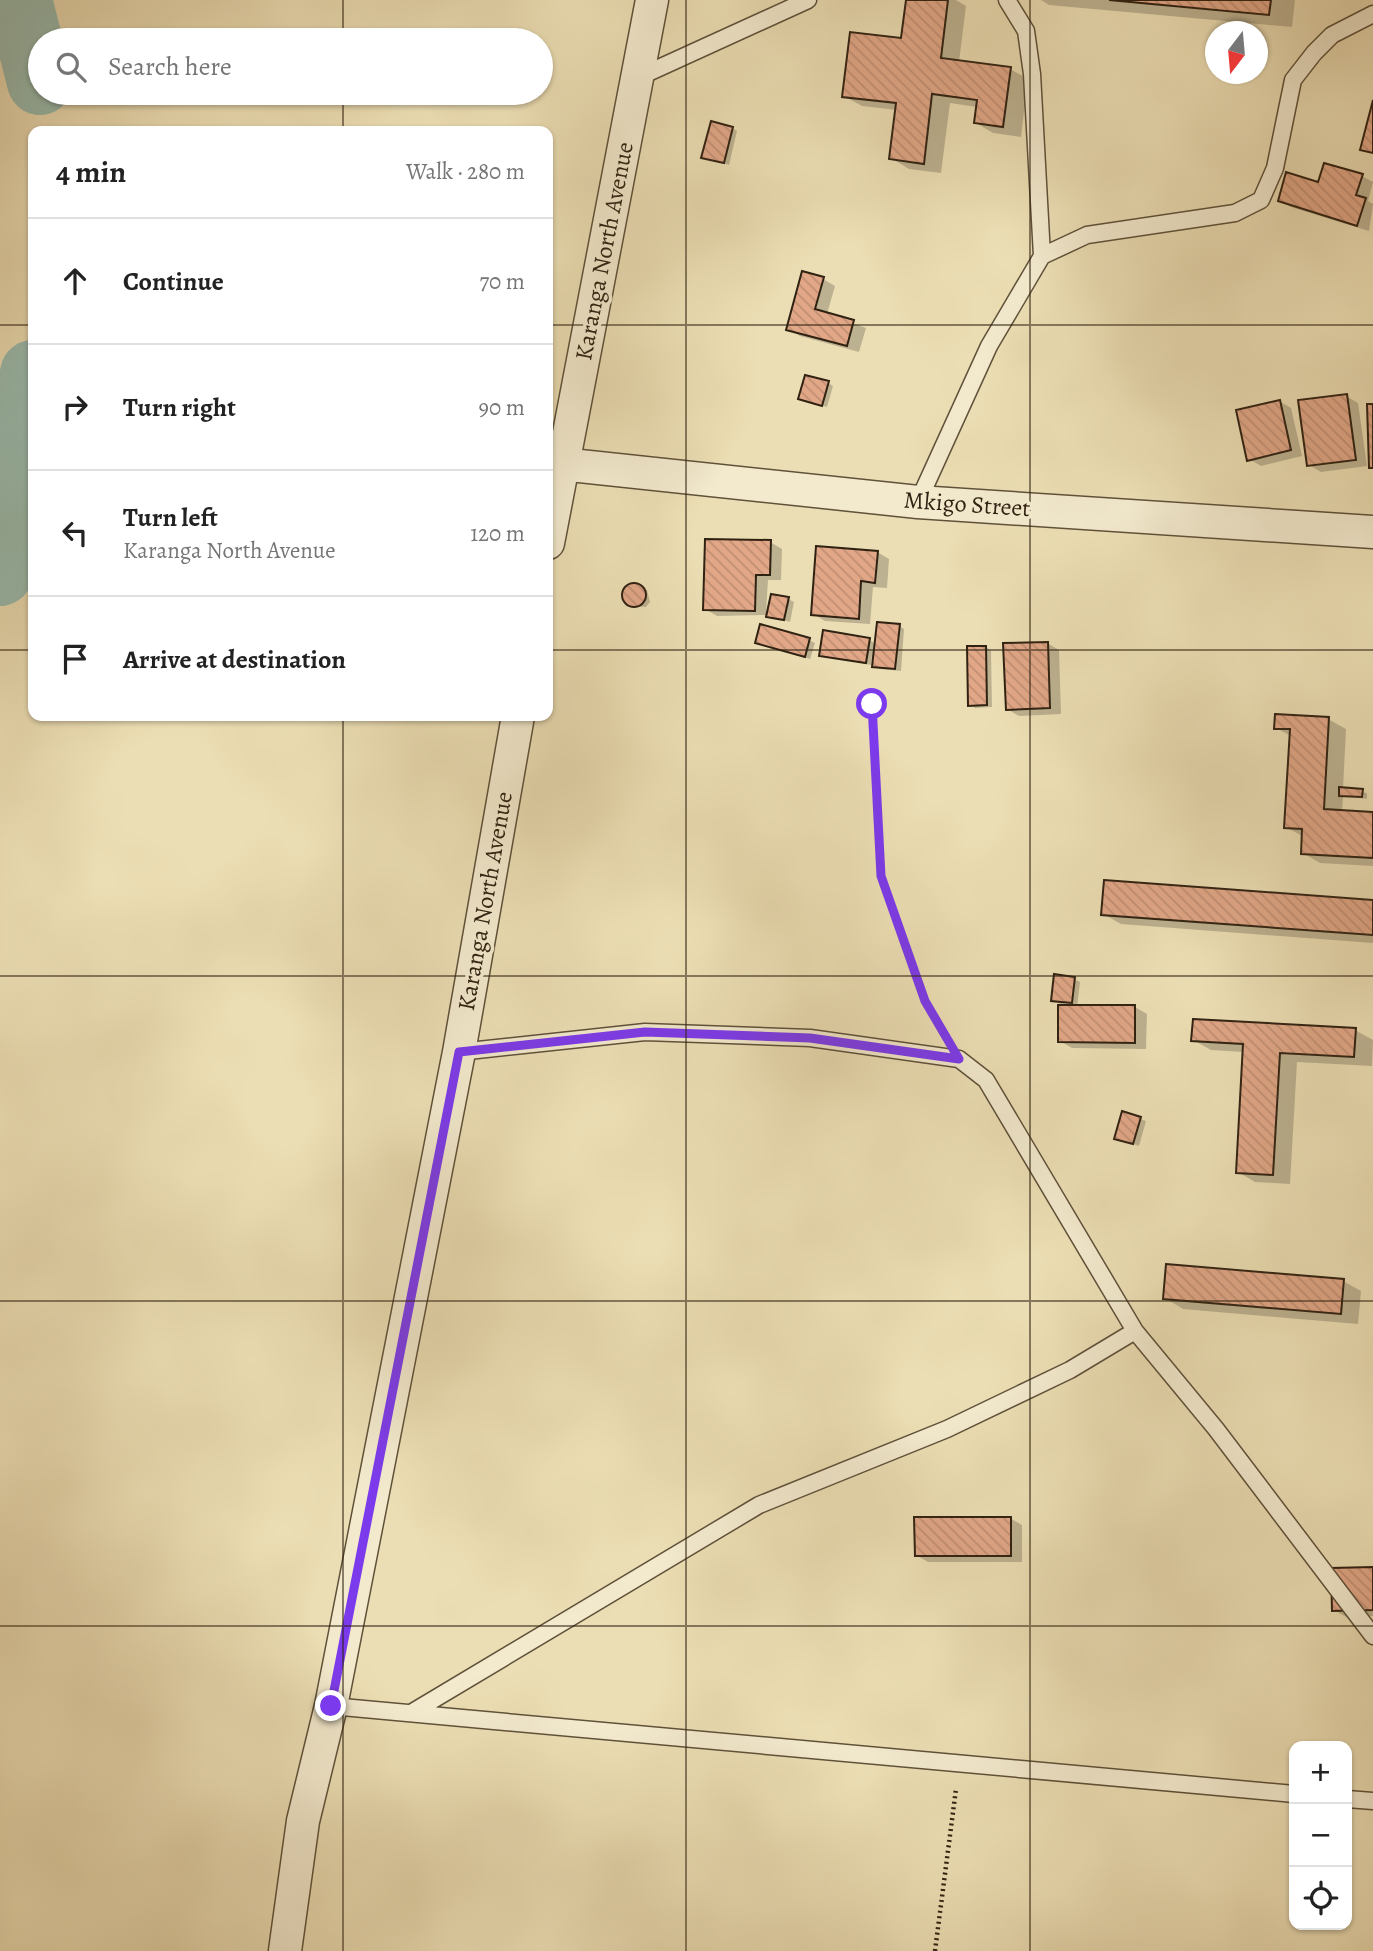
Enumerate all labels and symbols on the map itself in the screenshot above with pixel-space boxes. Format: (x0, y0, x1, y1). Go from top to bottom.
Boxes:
north arrow (1205, 21, 1268, 84)
street label: Karanga North Avenue (567, 139, 641, 363)
street label: Mkigo Street (903, 484, 1031, 524)
route start (856, 688, 887, 719)
street label: Karanga North Avenue (450, 789, 520, 1013)
route end (315, 1690, 346, 1721)

